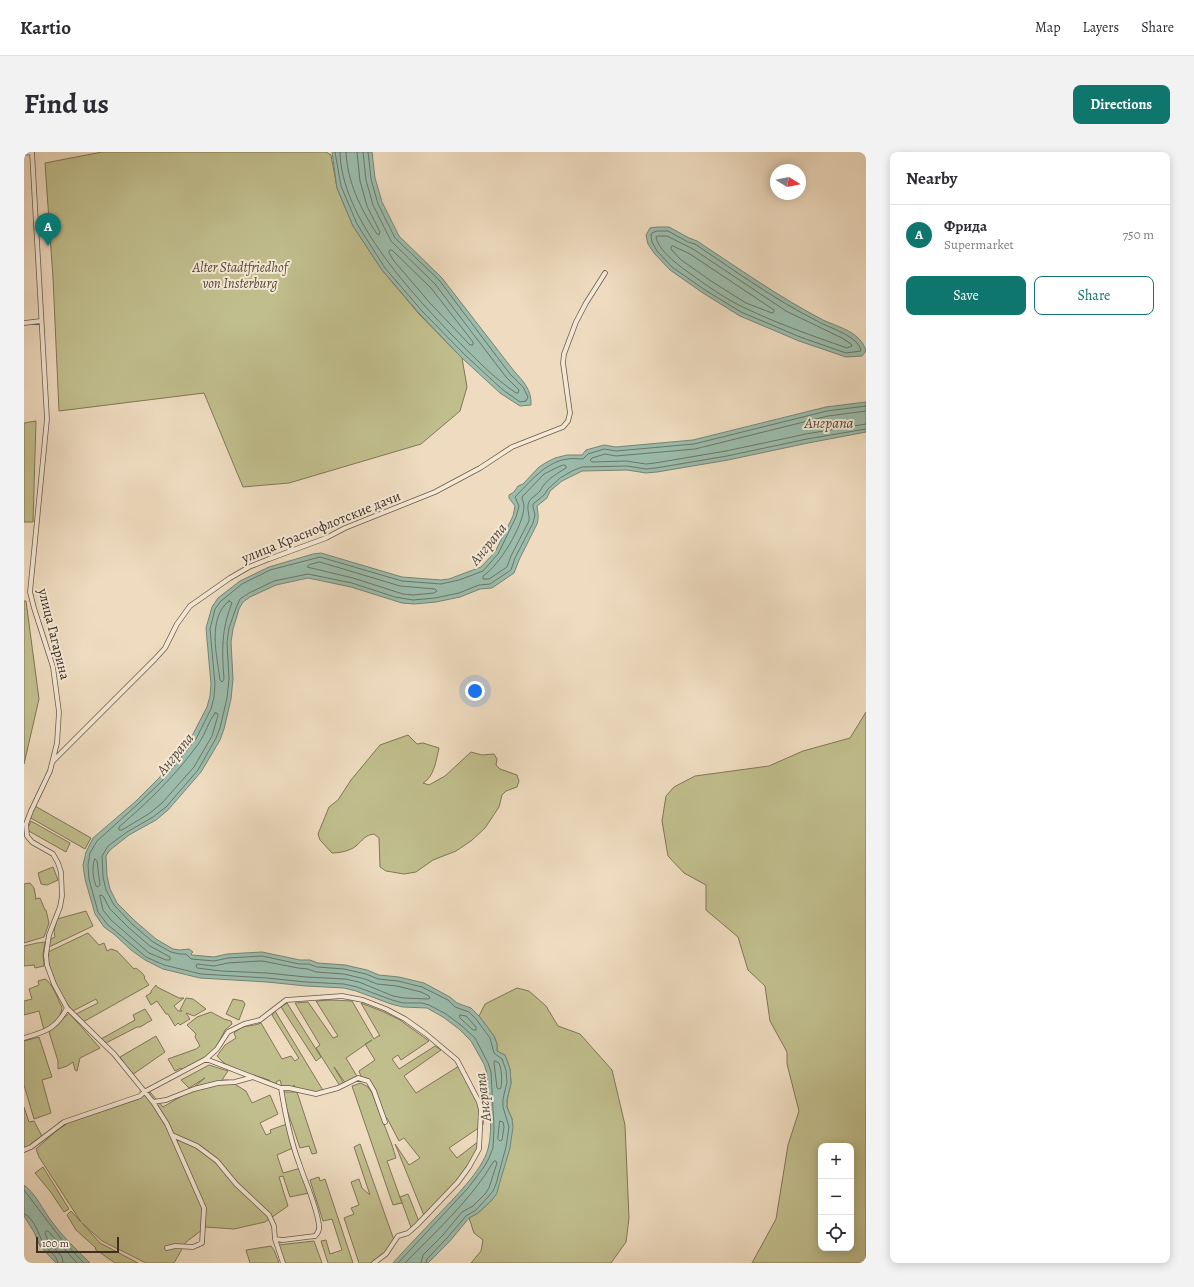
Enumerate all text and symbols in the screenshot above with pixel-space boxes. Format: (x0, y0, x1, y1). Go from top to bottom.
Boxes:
text: Kartio (20, 15, 71, 41)
text: Map (1035, 18, 1061, 37)
text: Layers (1083, 18, 1119, 37)
text: Share (1141, 18, 1174, 37)
text: Find us (24, 85, 109, 123)
button: Directions (1073, 85, 1170, 124)
north arrow (770, 164, 806, 200)
text: Nearby (906, 167, 957, 190)
pin: A (35, 213, 61, 246)
text: Фрида (944, 216, 987, 236)
text: A (915, 226, 923, 243)
text: 750 m (1123, 226, 1154, 243)
text: Supermarket (944, 236, 1014, 253)
park label: Alter Stadtfriedhof von Insterburg (192, 258, 291, 293)
button: Save (906, 276, 1026, 315)
button: Share (1034, 276, 1154, 315)
water label: Анграпа (803, 413, 854, 433)
street label: улица Краснофлотские дачи (238, 486, 403, 568)
water label: Анграпа (464, 519, 511, 570)
street label: улица Гагарина (33, 585, 75, 682)
your location (465, 681, 485, 701)
water label: Анграпа (151, 729, 198, 780)
water label: Анграпа (470, 1071, 496, 1124)
map controls (818, 1143, 854, 1251)
button: + (818, 1143, 854, 1179)
button: − (818, 1179, 854, 1215)
button: locate (818, 1215, 854, 1251)
scale bar (36, 1235, 119, 1254)
text: 100 m (42, 1236, 69, 1251)

